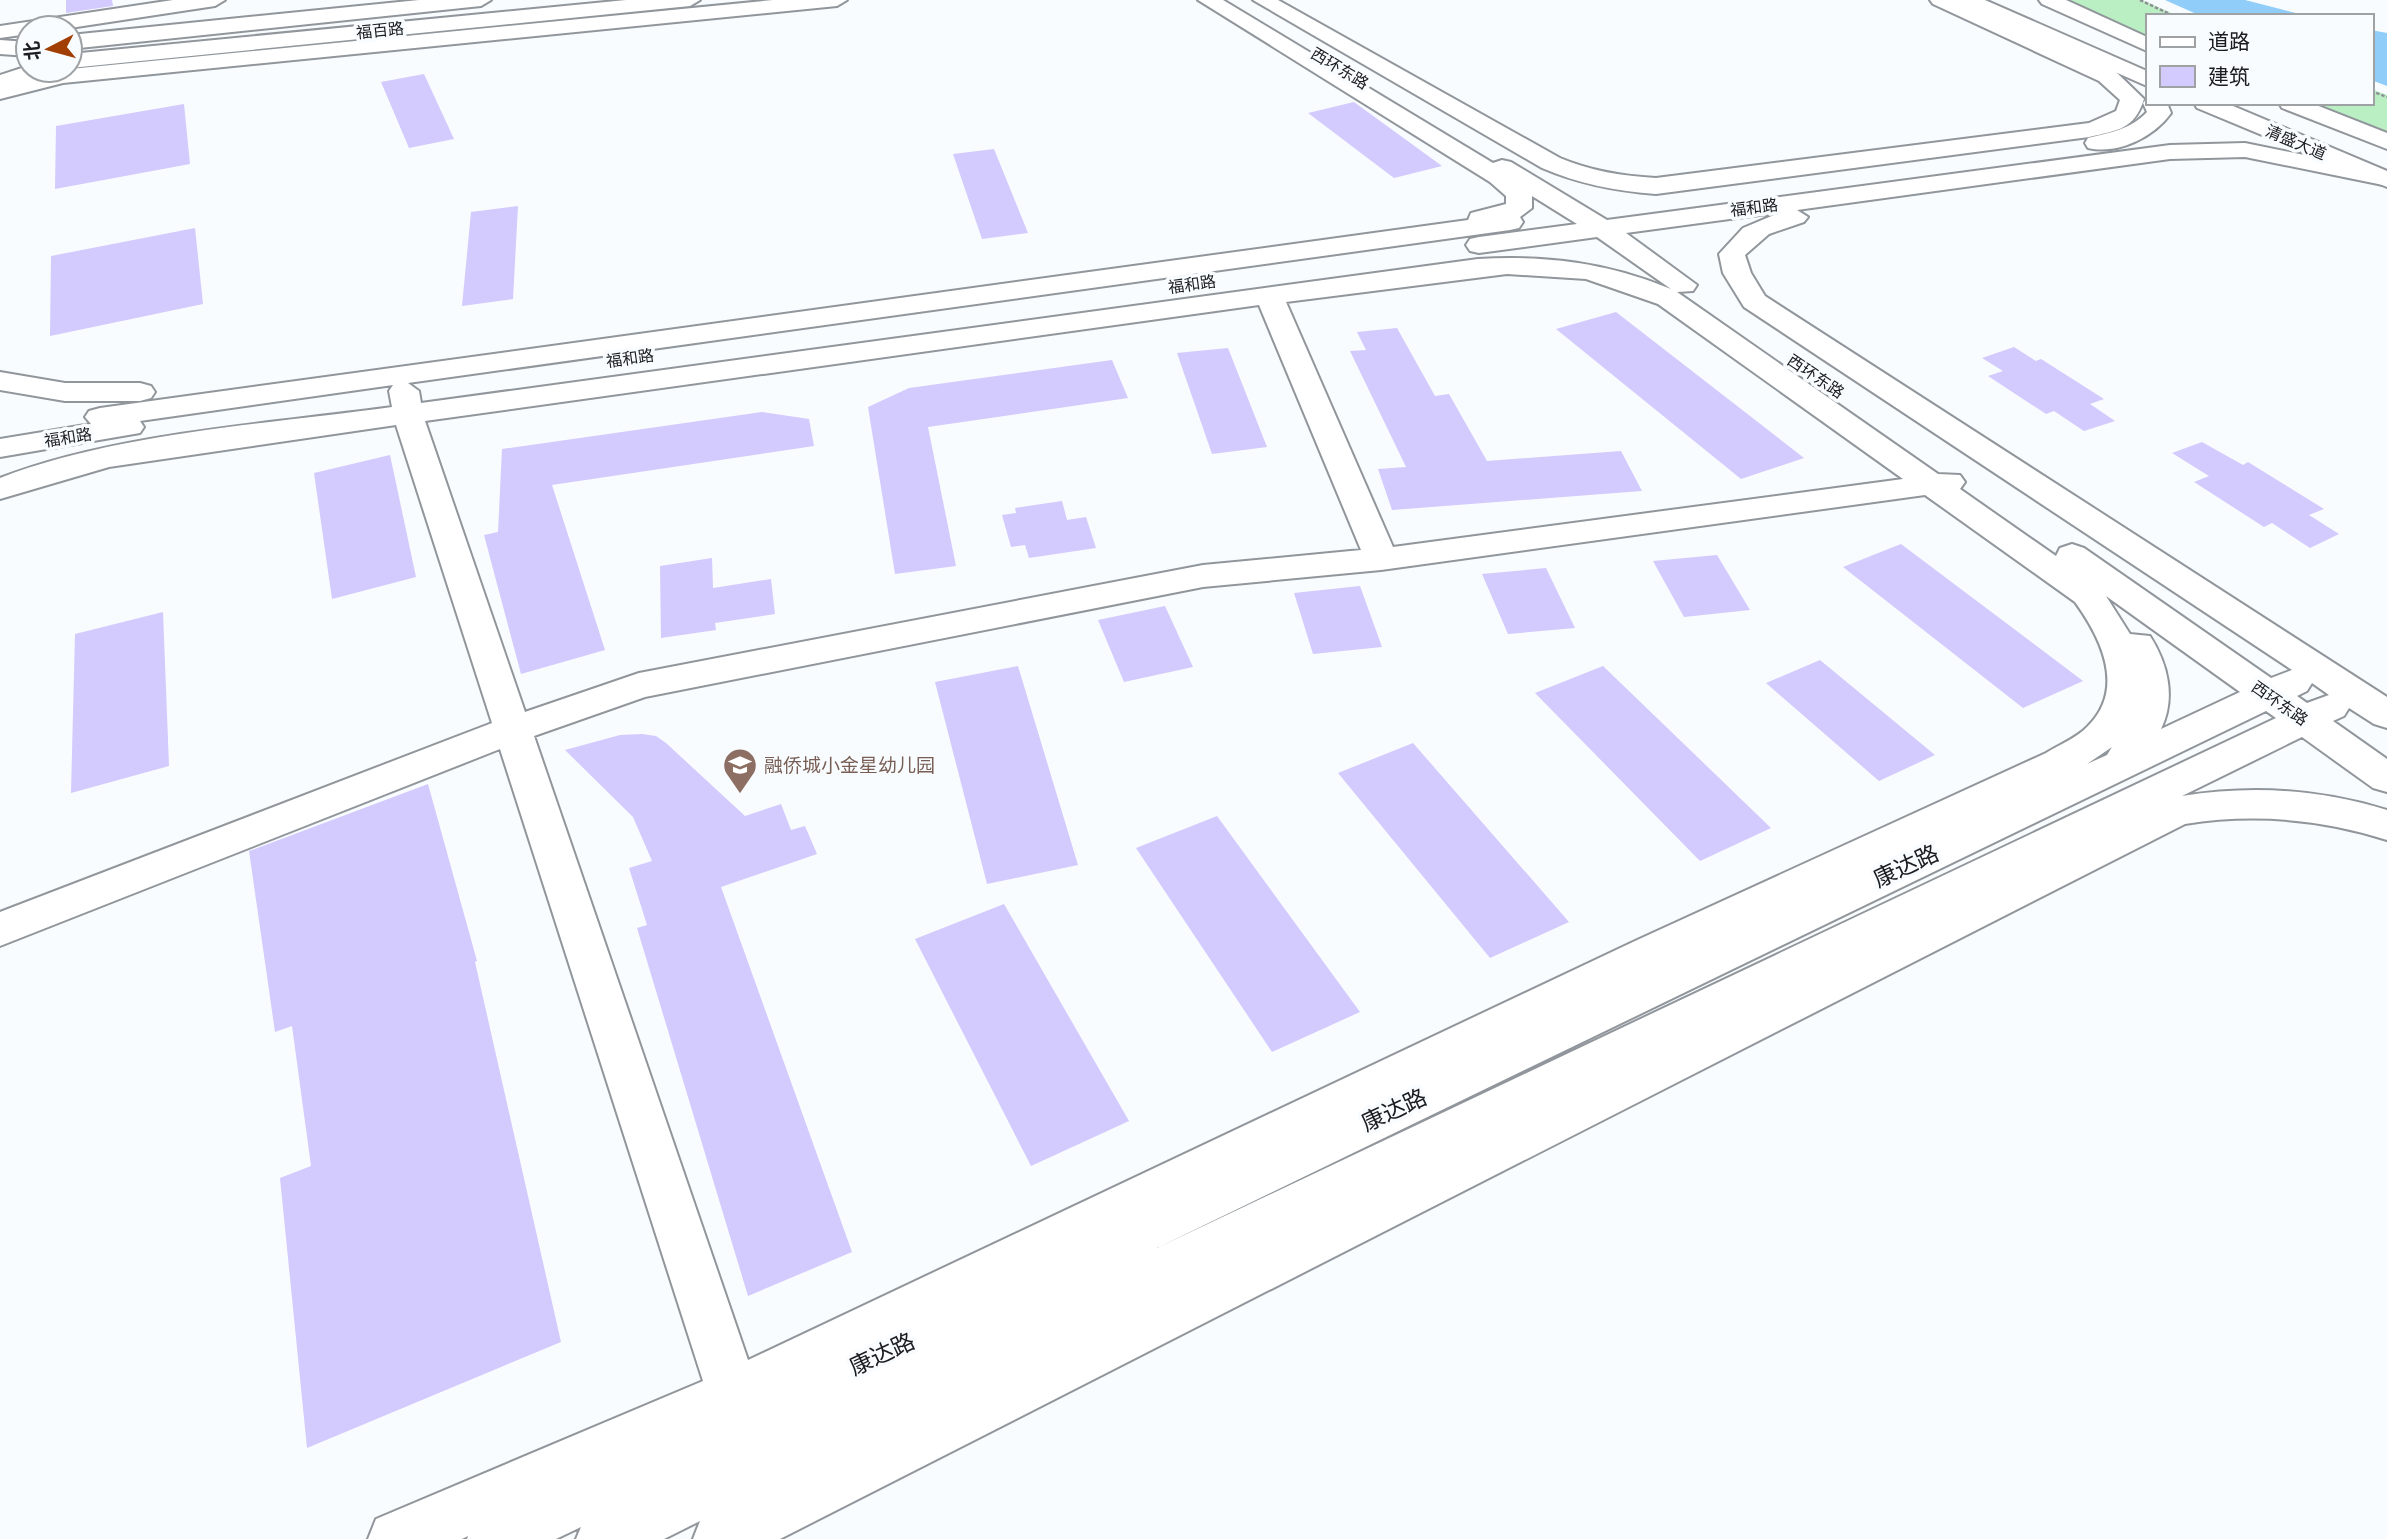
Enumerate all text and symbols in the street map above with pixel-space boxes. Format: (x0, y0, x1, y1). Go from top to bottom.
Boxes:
north arrow (14, 14, 84, 84)
legend (2146, 14, 2373, 105)
street label: 福百路 (355, 18, 405, 44)
text: 道路 (2208, 27, 2250, 57)
text: 北 (19, 40, 48, 61)
street label: 西环东路 (1306, 43, 1373, 95)
text: 建筑 (2208, 62, 2250, 92)
street label: 清盛大道 (2262, 120, 2329, 166)
street label: 福和路 (1729, 194, 1779, 222)
street label: 福和路 (1167, 271, 1217, 299)
street label: 福和路 (605, 345, 655, 373)
street label: 西环东路 (1783, 350, 1848, 404)
street label: 福和路 (43, 423, 94, 453)
street label: 西环东路 (2247, 676, 2312, 731)
school or university icon: 融侨城小金星幼儿园 (721, 746, 759, 795)
place label: 融侨城小金星幼儿园 (764, 753, 935, 780)
street label: 康达路 (1868, 837, 1944, 896)
street label: 康达路 (1356, 1081, 1432, 1140)
street label: 康达路 (844, 1325, 920, 1384)

